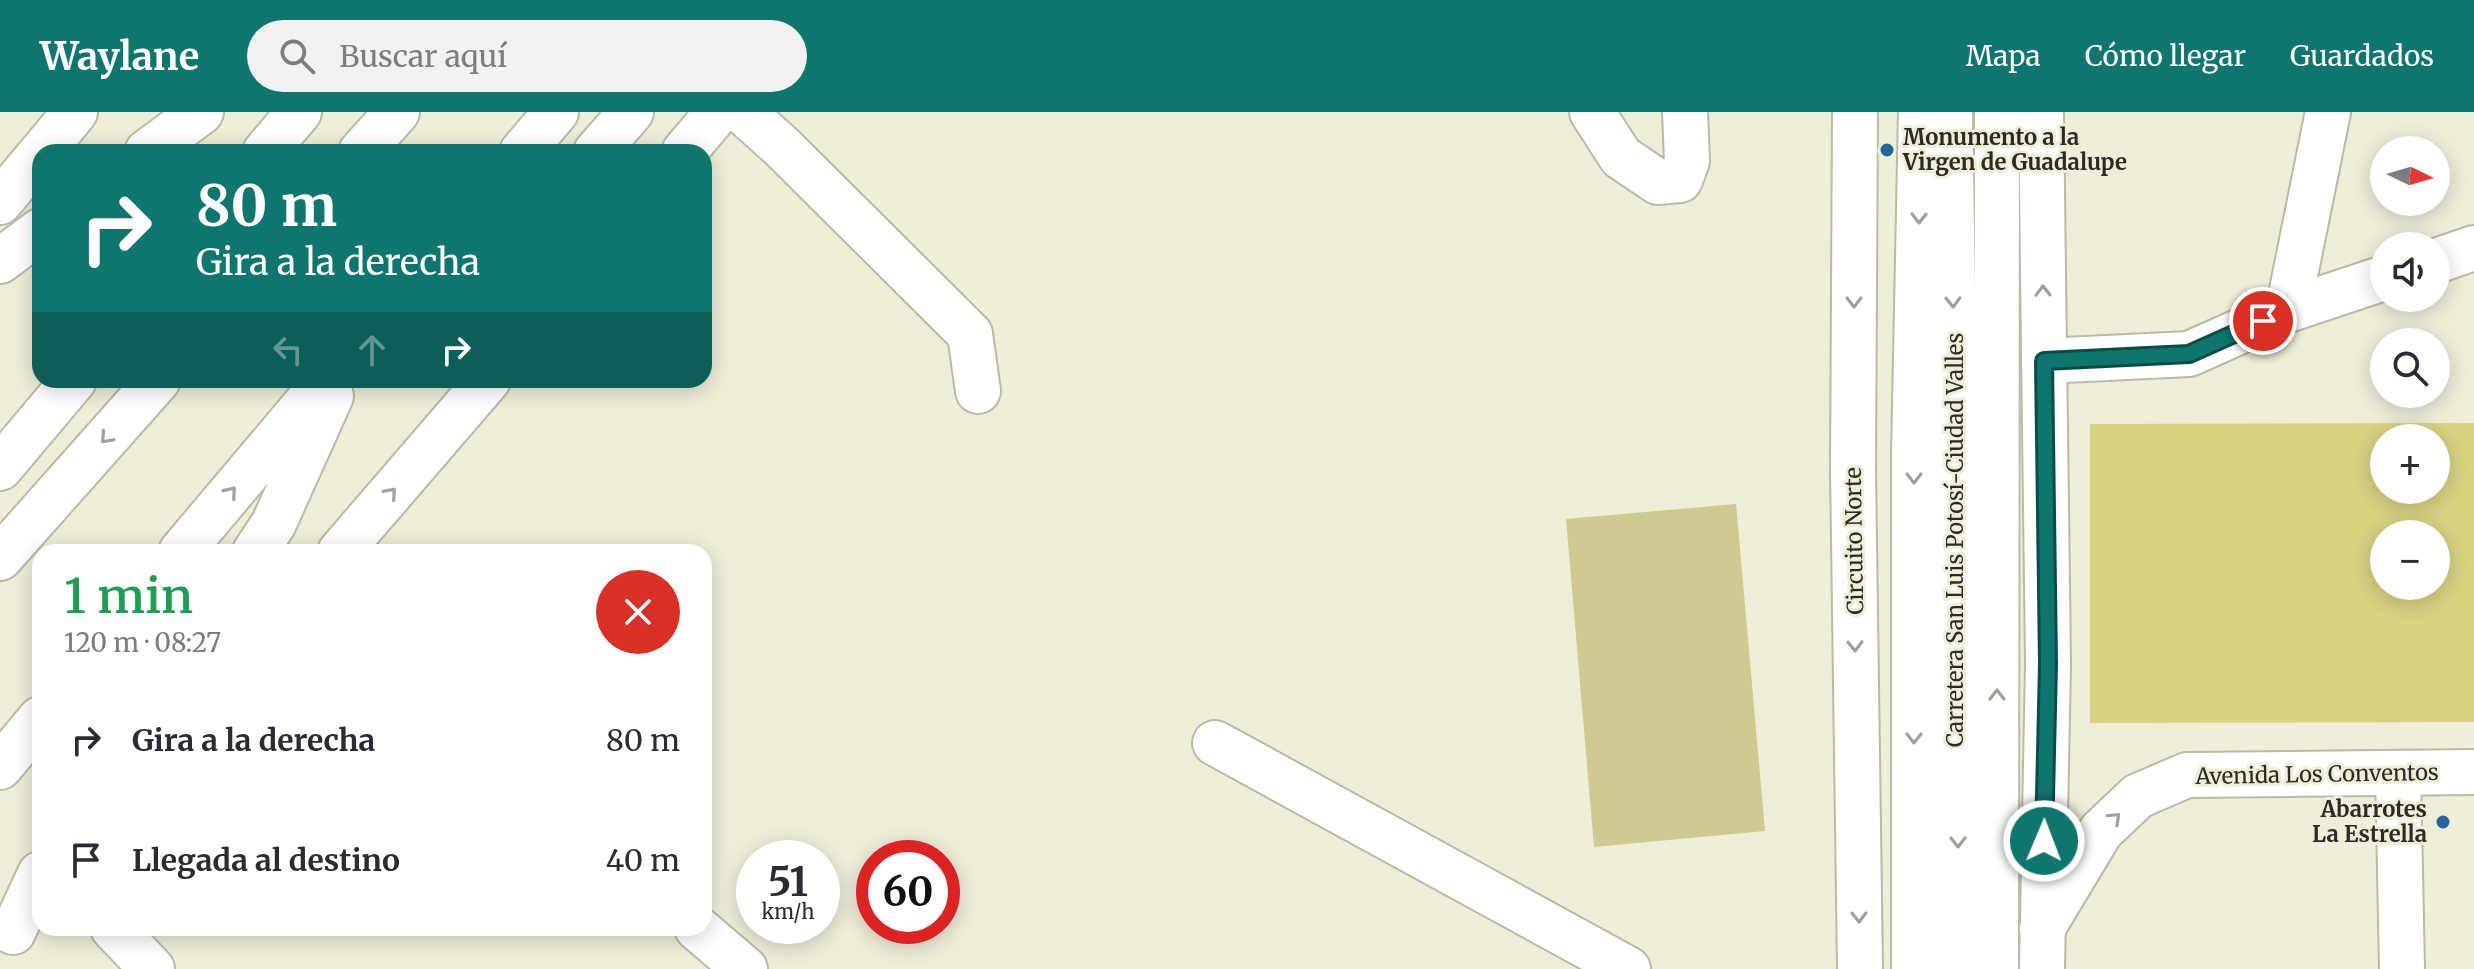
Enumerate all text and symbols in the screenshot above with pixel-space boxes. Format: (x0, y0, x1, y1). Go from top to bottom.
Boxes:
search box (247, 20, 807, 92)
text: Waylane (40, 33, 199, 80)
icon: search (275, 34, 319, 78)
text: Buscar aquí (339, 37, 507, 75)
text: Mapa (1966, 38, 2041, 74)
text: Cómo llegar (2085, 38, 2246, 74)
text: Guardados (2290, 38, 2434, 74)
place label: Monumento a la Virgen de Guadalupe (1902, 123, 2127, 176)
north arrow (2370, 136, 2450, 216)
map controls (2370, 136, 2450, 600)
marker: Monumento a la Virgen de Guadalupe (1878, 141, 1896, 159)
text: 80 m (196, 171, 337, 241)
icon: right (64, 176, 168, 280)
one-way arrow (1910, 212, 1928, 225)
button: sound (2370, 232, 2450, 312)
text: Gira a la derecha (196, 240, 480, 285)
one-way arrow (2034, 284, 2052, 297)
pin (2229, 287, 2297, 355)
one-way arrow (1845, 296, 1863, 309)
one-way arrow (1945, 296, 1962, 309)
icon: arrive (2241, 299, 2285, 343)
icon: left (266, 328, 310, 372)
icon: ahead (350, 328, 394, 372)
icon: right (434, 328, 478, 372)
button: search (2370, 328, 2450, 408)
street label: Carretera San Luis Potosí-Ciudad Valles (1941, 333, 1969, 747)
button: + (2370, 424, 2450, 504)
one-way arrow (102, 429, 116, 444)
street label: Circuito Norte (1839, 467, 1869, 615)
one-way arrow (1905, 472, 1923, 485)
one-way arrow (221, 487, 236, 502)
one-way arrow (381, 487, 396, 502)
button: − (2370, 520, 2450, 600)
text: 1 min (64, 566, 193, 626)
button: close (596, 570, 680, 654)
text: 120 m · 08:27 (64, 626, 221, 659)
one-way arrow (1847, 640, 1864, 653)
one-way arrow (1988, 688, 2006, 701)
icon: right (64, 718, 108, 762)
text: Gira a la derecha (132, 721, 375, 759)
text: 80 m (606, 721, 680, 759)
one-way arrow (1905, 732, 1923, 745)
street label: Avenida Los Conventos (2194, 758, 2439, 790)
place label: Abarrotes La Estrella (2312, 795, 2427, 848)
position arrow (2002, 799, 2086, 883)
one-way arrow (2106, 813, 2120, 827)
marker: Abarrotes La Estrella (2434, 813, 2452, 831)
one-way arrow (1949, 836, 1967, 849)
icon: arrive (64, 838, 108, 882)
speed limit sign: 60 (856, 840, 960, 944)
text: Llegada al destino (132, 841, 400, 879)
text: 40 m (606, 841, 680, 879)
text: 51 (768, 857, 808, 907)
text: km/h (762, 899, 814, 924)
one-way arrow (1850, 911, 1868, 924)

